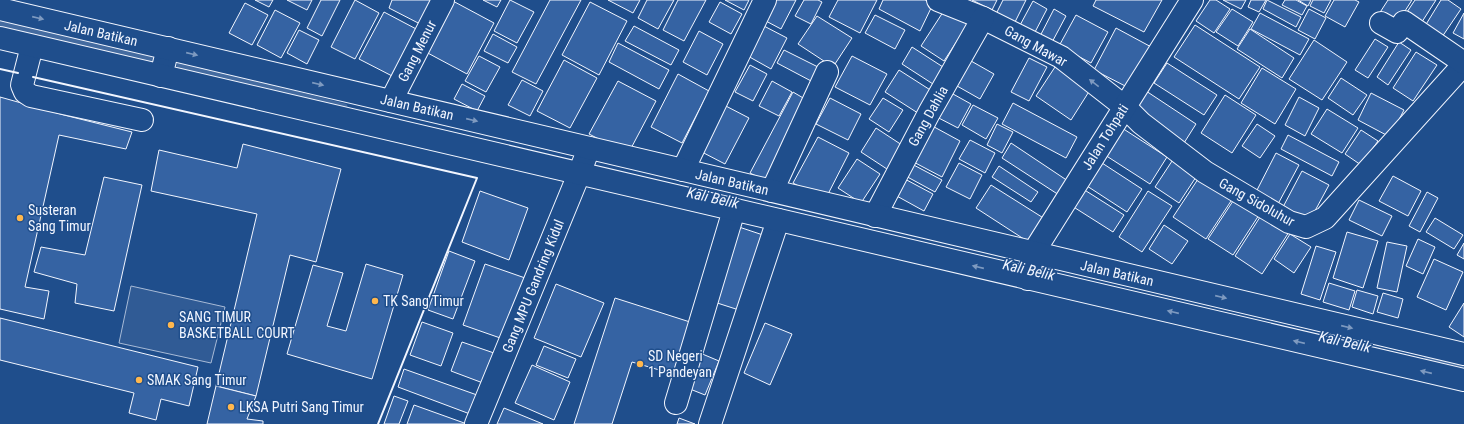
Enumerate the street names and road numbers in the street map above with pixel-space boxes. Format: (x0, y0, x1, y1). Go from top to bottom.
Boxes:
street label: Jalan Batikan (63, 17, 139, 49)
street label: Gang Menur (395, 18, 439, 84)
street label: Gang Mawar (1002, 22, 1070, 70)
street label: Gang Dahlia (905, 83, 951, 149)
street label: Jalan Batikan (379, 91, 455, 123)
street label: Jalan Tohpati (1078, 101, 1132, 173)
street label: Jalan Batikan (694, 166, 770, 198)
street label: Gang Sidoluhur (1216, 175, 1298, 229)
street label: Gang MPU Gandring Kidul (499, 217, 567, 355)
street label: Jalan Batikan (1079, 257, 1155, 289)

